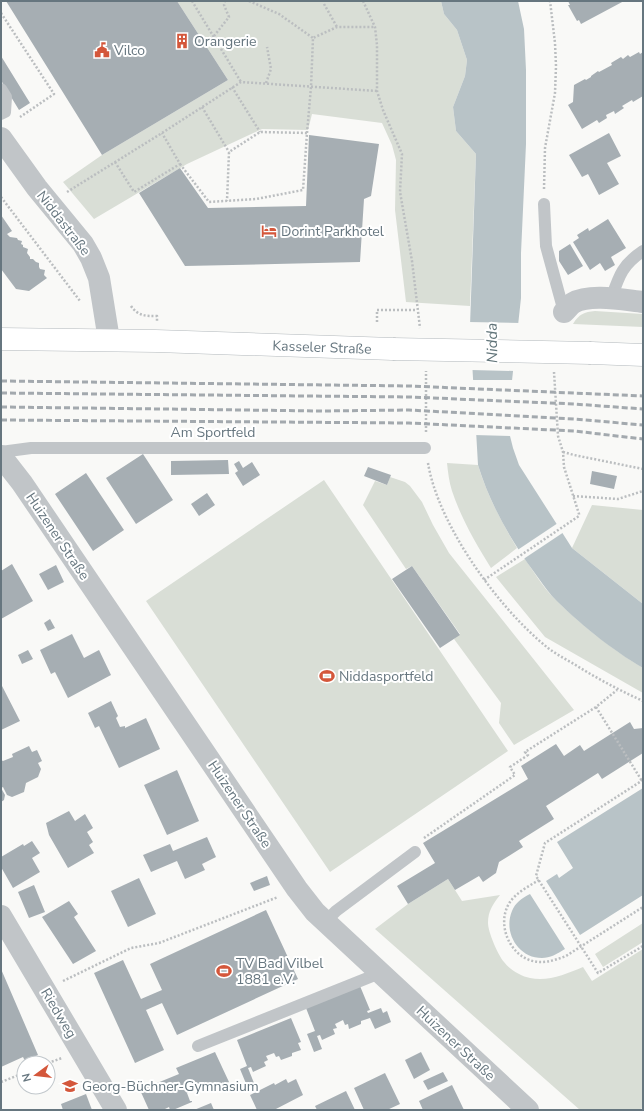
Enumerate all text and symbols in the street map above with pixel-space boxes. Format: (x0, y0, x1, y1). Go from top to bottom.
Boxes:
building icon: Orangerie (173, 32, 191, 50)
place label: Orangerie (194, 32, 256, 51)
public building icon: Vilco (93, 41, 111, 59)
place label: Vilco (113, 41, 145, 60)
street label: Niddastraße (32, 187, 95, 260)
hotel icon: Dorint Parkhotel (260, 222, 278, 240)
place label: Dorint Parkhotel (281, 222, 385, 241)
water label: Nidda (482, 323, 502, 363)
street label: Kasseler Straße (272, 336, 372, 359)
street label: Am Sportfeld (171, 423, 255, 442)
street label: Huizener Straße (21, 489, 94, 584)
sports icon: Niddasportfeld (318, 667, 336, 685)
place label: Niddasportfeld (339, 667, 434, 686)
street label: Huizener Straße (203, 757, 276, 852)
place label: TV Bad Vilbel 1881 e.V. (236, 954, 324, 989)
sports icon: TV Bad Vilbel 1881 e.V. (215, 962, 233, 980)
street label: Riedweg (36, 985, 81, 1042)
street label: Huizener Straße (412, 1002, 499, 1085)
north arrow (16, 1055, 56, 1095)
text: N (19, 1072, 35, 1083)
school or university icon: Georg-Büchner-Gymnasium (61, 1077, 79, 1095)
place label: Georg-Büchner-Gymnasium (82, 1077, 259, 1096)

